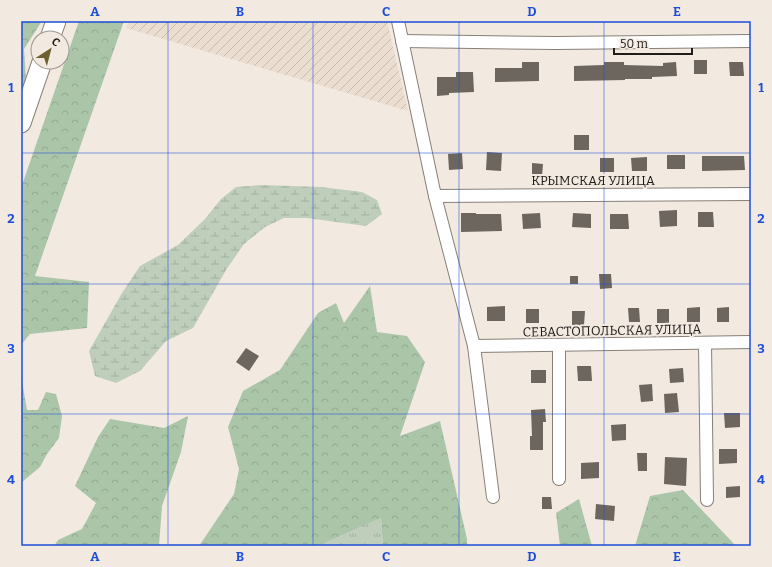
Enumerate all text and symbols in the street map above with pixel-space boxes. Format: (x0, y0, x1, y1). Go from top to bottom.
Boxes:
text: A (90, 4, 100, 19)
text: B (236, 4, 244, 19)
text: C (382, 4, 390, 19)
text: D (527, 4, 537, 19)
text: E (673, 4, 681, 19)
north arrow (30, 30, 70, 70)
scale bar (614, 30, 692, 56)
text: С (49, 35, 62, 50)
text: 50 m (620, 37, 649, 51)
text: 1 (8, 80, 14, 95)
text: 1 (758, 80, 764, 95)
street label: КРЫМСКАЯ УЛИЦА (531, 173, 656, 188)
text: 2 (7, 211, 15, 226)
text: 2 (757, 211, 765, 226)
street label: СЕВАСТОПОЛЬСКАЯ УЛИЦА (522, 321, 702, 340)
text: 3 (7, 341, 15, 356)
text: 3 (757, 341, 765, 356)
text: 4 (7, 472, 15, 487)
text: 4 (757, 472, 765, 487)
text: A (90, 549, 100, 564)
text: B (236, 549, 244, 564)
text: C (382, 549, 390, 564)
text: D (527, 549, 537, 564)
text: E (673, 549, 681, 564)

